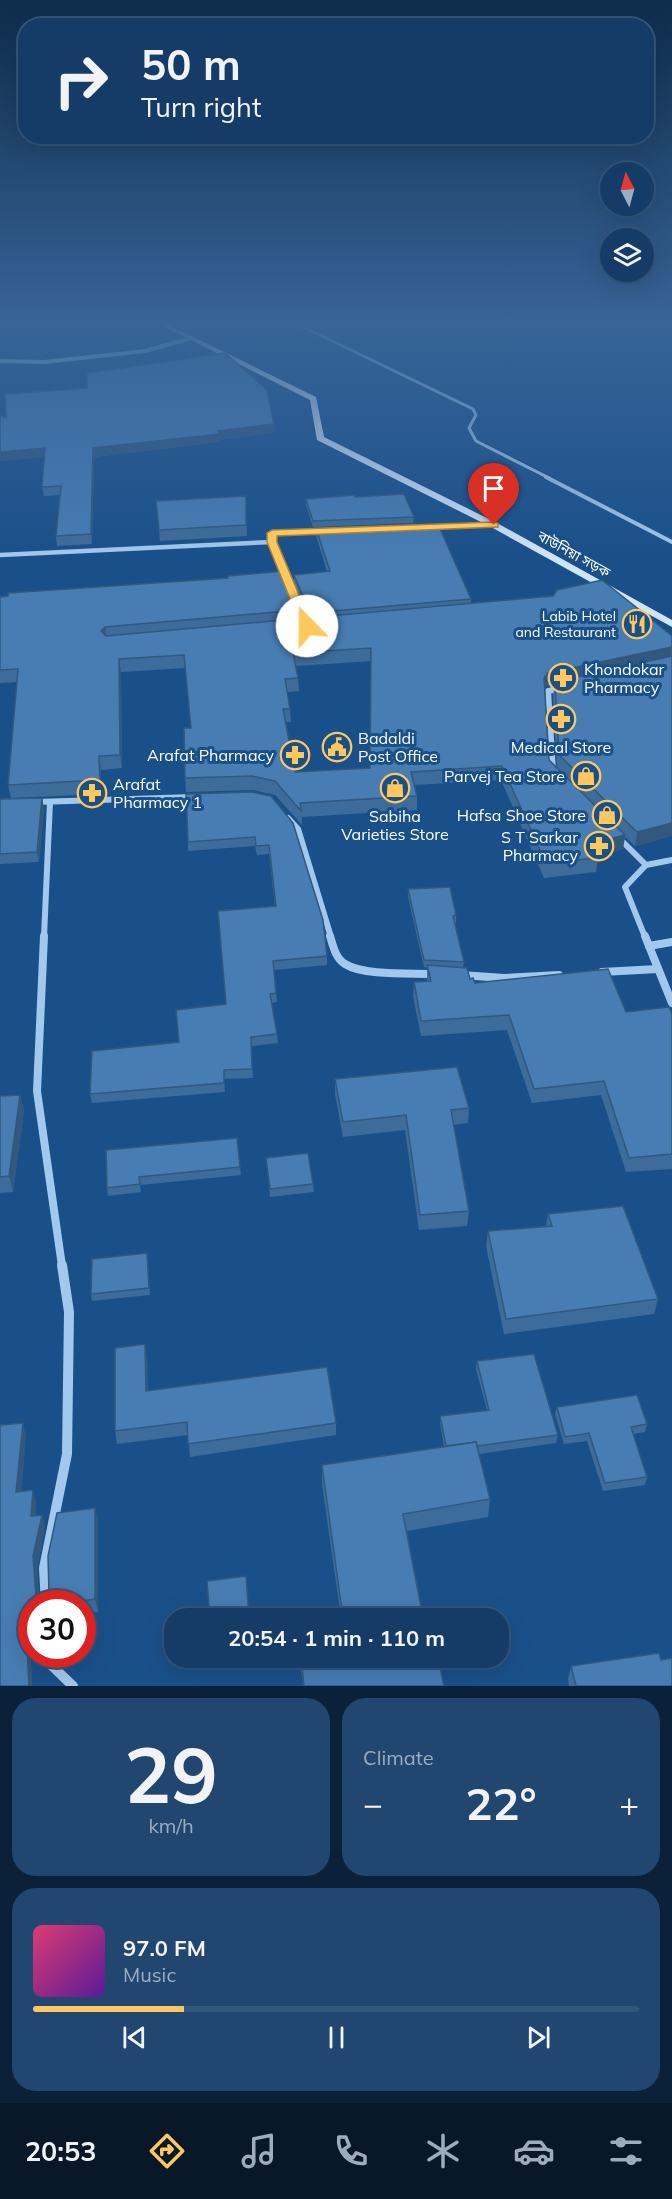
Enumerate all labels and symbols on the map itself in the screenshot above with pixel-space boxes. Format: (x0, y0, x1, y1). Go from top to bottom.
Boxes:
north arrow (600, 162, 654, 216)
pin (468, 463, 519, 525)
street label: বাউনিয়া সড়ক (534, 526, 614, 582)
position arrow (275, 594, 339, 658)
place label: Labib Hotel and Restaurant (515, 607, 616, 641)
restaurant icon: Labib Hotel and Restaurant (621, 608, 653, 640)
place label: Khondokar Pharmacy (584, 659, 665, 697)
pharmacy icon: Khondokar Pharmacy (547, 662, 579, 694)
pharmacy icon: Medical Store (545, 703, 577, 735)
place label: Badaldi Post Office (358, 728, 438, 766)
public building icon: Badaldi Post Office (321, 731, 353, 763)
place label: Medical Store (511, 737, 611, 757)
pharmacy icon: Arafat Pharmacy (279, 739, 311, 771)
place label: Arafat Pharmacy (147, 745, 274, 765)
shop icon: Parvej Tea Store (570, 760, 602, 792)
place label: Parvej Tea Store (444, 766, 565, 786)
shop icon: Sabiha Varieties Store (379, 772, 411, 804)
place label: Arafat Pharmacy 1 (113, 774, 202, 812)
pharmacy icon: Arafat Pharmacy 1 (76, 777, 108, 809)
shop icon: Hafsa Shoe Store (591, 799, 623, 831)
place label: Hafsa Shoe Store (457, 805, 586, 825)
place label: Sabiha Varieties Store (341, 806, 449, 844)
place label: S T Sarkar Pharmacy (501, 827, 579, 865)
pharmacy icon: S T Sarkar Pharmacy (583, 830, 615, 862)
speed limit sign: 30 (18, 1590, 96, 1668)

